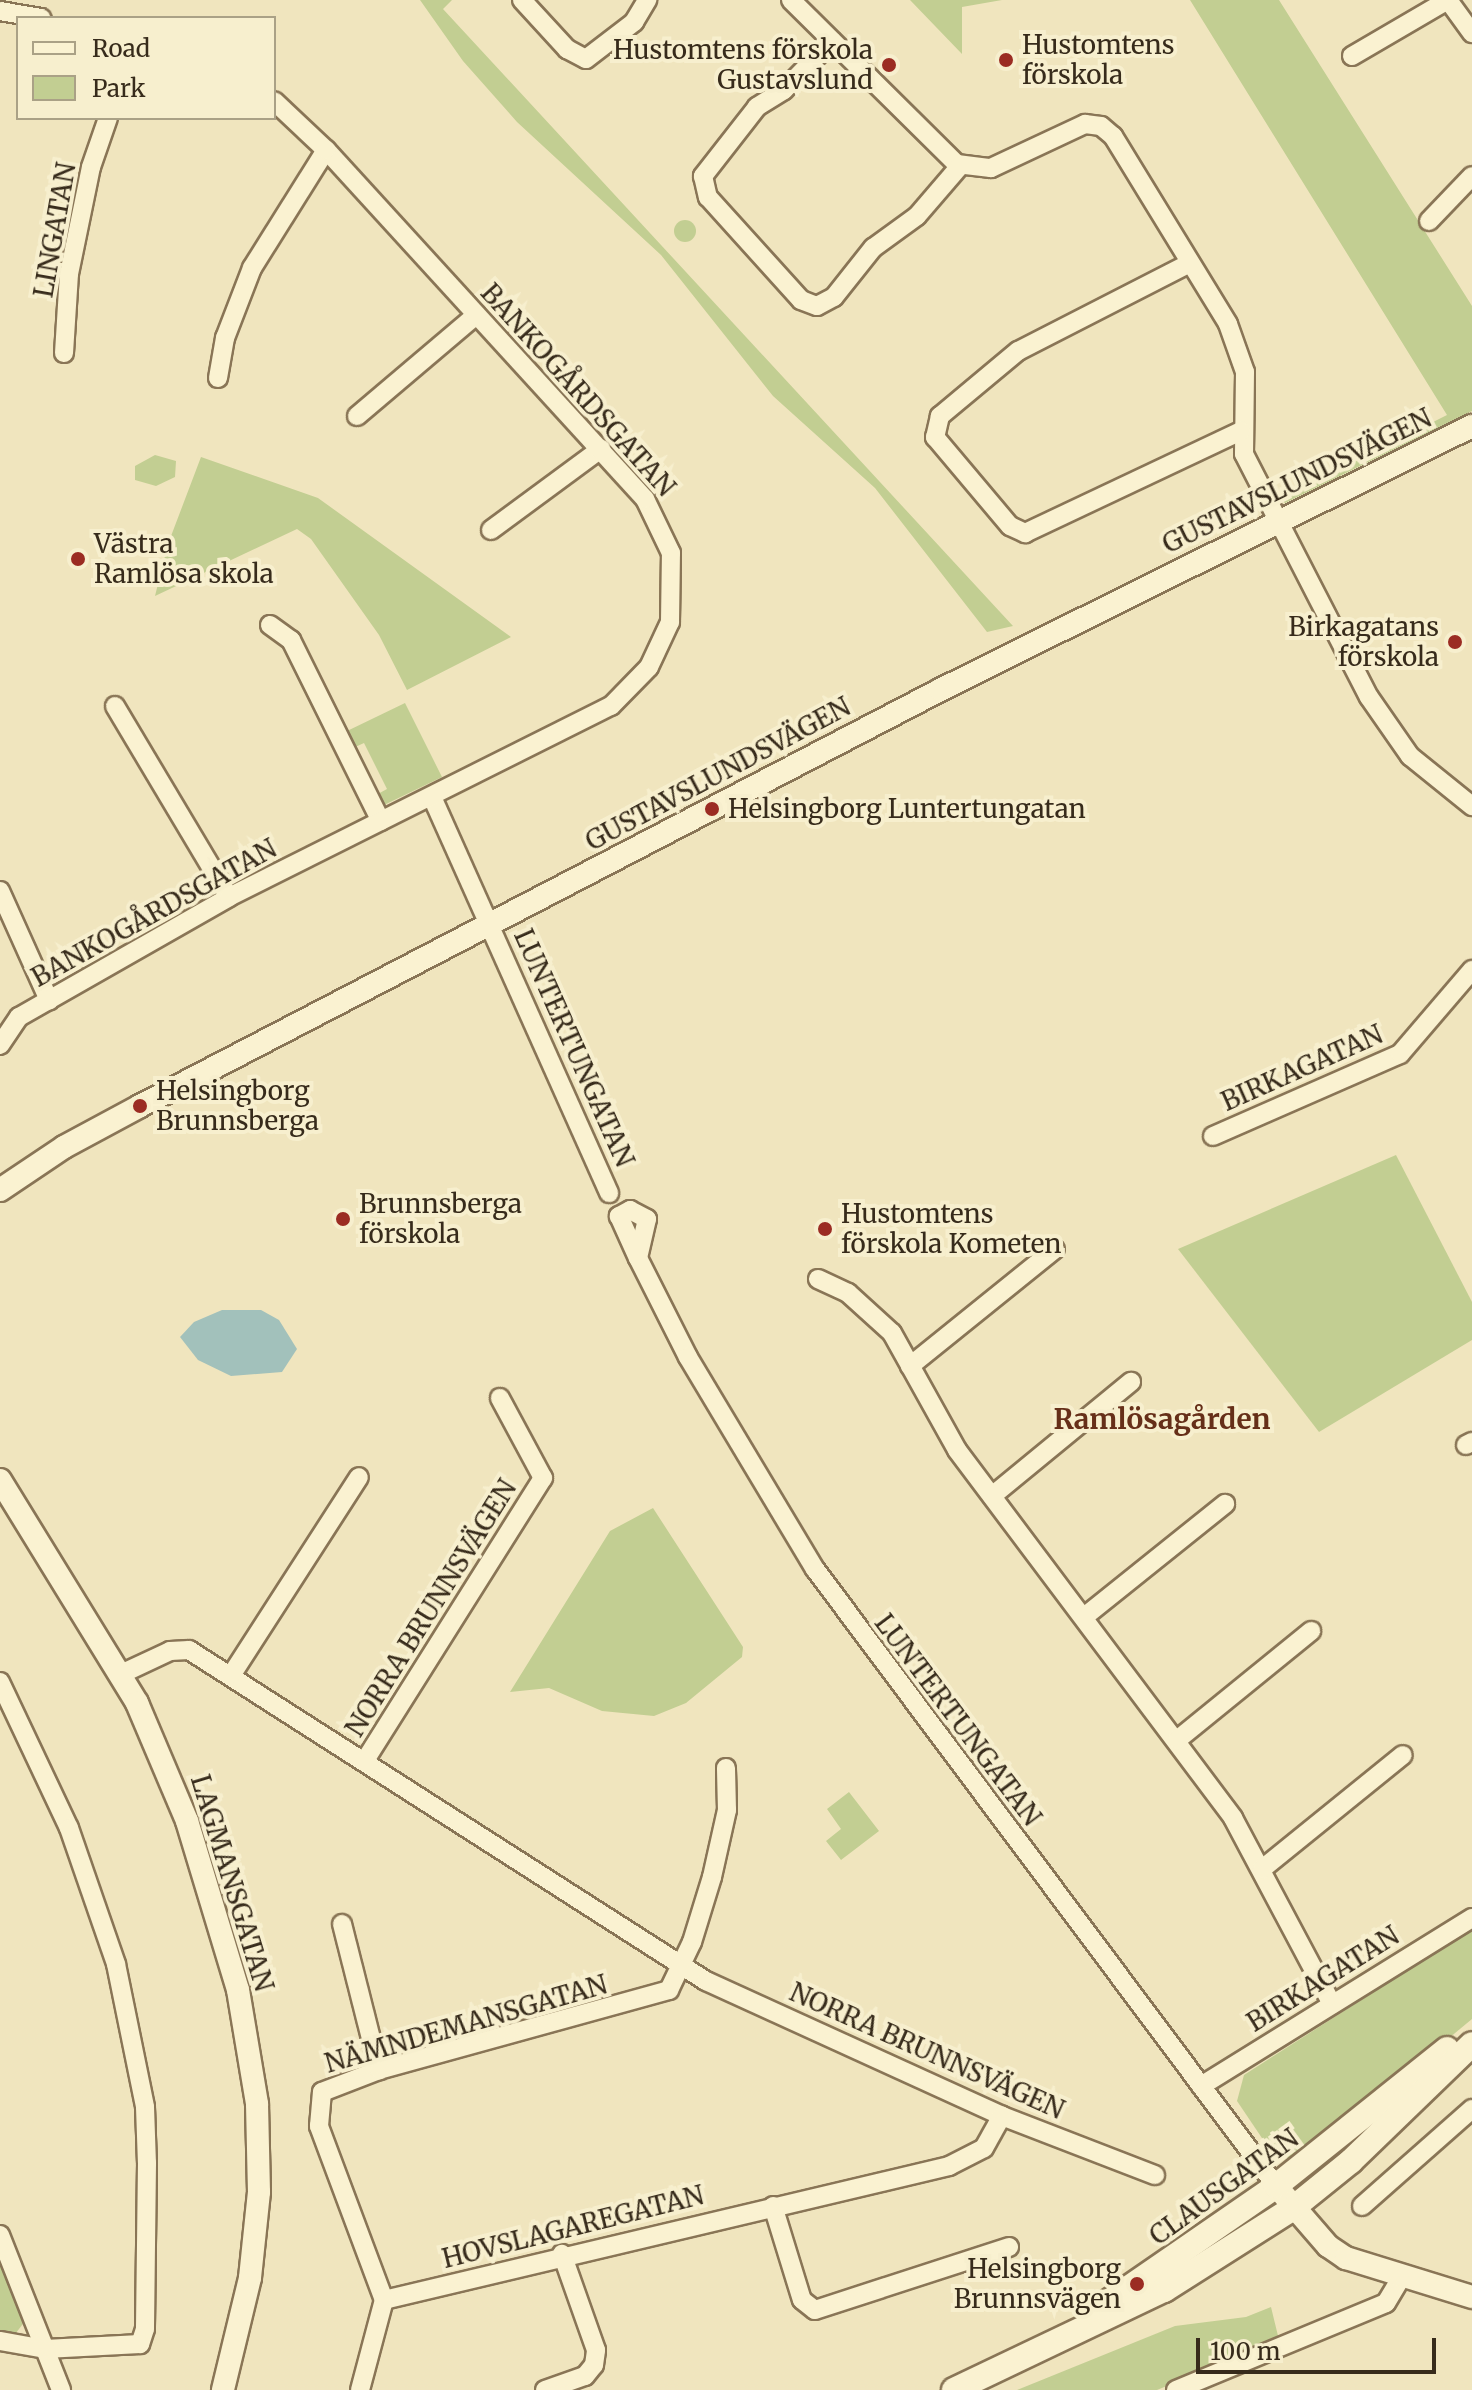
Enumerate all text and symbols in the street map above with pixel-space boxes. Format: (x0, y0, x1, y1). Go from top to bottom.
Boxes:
legend (16, 16, 276, 120)
place label: Hustomtens förskola (1022, 29, 1175, 90)
text: Road (92, 33, 150, 64)
place label: Hustomtens förskola Gustavslund (613, 34, 873, 96)
marker: Hustomtens förskola (997, 51, 1015, 69)
marker: Hustomtens förskola Gustavslund (880, 56, 898, 74)
text: Park (92, 73, 145, 104)
street label: LINGATAN (28, 160, 82, 300)
street label: BANKOGÅRDSGATAN (474, 277, 682, 503)
street label: GUSTAVSLUNDSVÄGEN (1157, 402, 1437, 560)
place label: Västra Ramlösa skola (94, 528, 274, 590)
marker: Västra Ramlösa skola (69, 550, 87, 568)
place label: Birkagatans förskola (1288, 611, 1439, 672)
marker: Birkagatans förskola (1446, 633, 1464, 651)
street label: GUSTAVSLUNDSVÄGEN (580, 691, 856, 857)
place label: Helsingborg Luntertungatan (728, 793, 1086, 825)
marker: Helsingborg Luntertungatan (703, 800, 721, 818)
street label: BANKOGÅRDSGATAN (26, 833, 282, 993)
street label: LUNTERTUNGATAN (508, 924, 640, 1172)
street label: BIRKAGATAN (1216, 1019, 1388, 1117)
place label: Helsingborg Brunnsberga (156, 1075, 319, 1136)
marker: Helsingborg Brunnsberga (131, 1097, 149, 1115)
place label: Brunnsberga förskola (359, 1188, 522, 1250)
place label: Hustomtens förskola Kometen (841, 1198, 1062, 1260)
marker: Brunnsberga förskola (334, 1210, 352, 1228)
marker: Hustomtens förskola Kometen (816, 1220, 834, 1238)
district label: Ramlösagården (1054, 1402, 1270, 1436)
street label: NORRA BRUNNSVÄGEN (339, 1474, 523, 1742)
street label: LUNTERTUNGATAN (868, 1608, 1048, 1832)
street label: LAGMANSGATAN (184, 1771, 280, 1995)
street label: BIRKAGATAN (1241, 1920, 1405, 2038)
street label: NÄMNDEMANSGATAN (321, 1969, 611, 2079)
street label: NORRA BRUNNSVÄGEN (785, 1976, 1069, 2126)
street label: CLAUSGATAN (1143, 2123, 1305, 2251)
street label: HOVSLAGAREGATAN (439, 2179, 707, 2275)
place label: Helsingborg Brunnsvägen (954, 2253, 1121, 2314)
marker: Helsingborg Brunnsvägen (1128, 2275, 1146, 2293)
scale bar (1200, 2322, 1440, 2372)
text: 100 m (1210, 2336, 1280, 2367)

